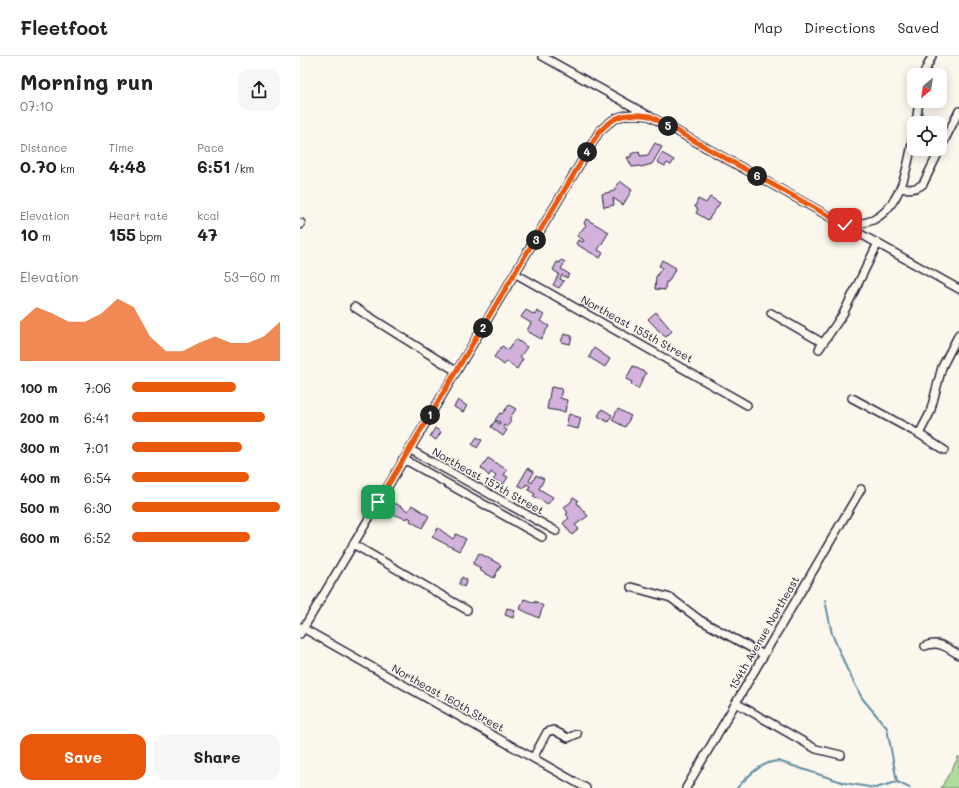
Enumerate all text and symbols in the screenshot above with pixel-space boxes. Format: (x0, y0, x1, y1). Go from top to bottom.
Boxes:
text: Fleetfoot (20, 15, 108, 40)
text: Map (754, 18, 782, 37)
text: Directions (804, 18, 875, 37)
text: Saved (897, 18, 939, 37)
text: Morning run (20, 67, 153, 96)
north arrow (907, 68, 947, 108)
map controls (907, 68, 947, 156)
button: share (238, 69, 280, 111)
text: 07:10 (20, 97, 53, 114)
pin: 5 (658, 116, 678, 136)
button: locate (907, 116, 947, 156)
text: 5 (665, 118, 671, 133)
text: Distance (20, 140, 67, 155)
text: Time (109, 140, 134, 155)
text: Pace (197, 140, 224, 155)
pin: 4 (577, 142, 597, 162)
text: 4 (584, 144, 590, 159)
text: 0.70 (20, 155, 57, 177)
text: 4:48 (109, 155, 146, 177)
text: 6:51 (197, 155, 230, 177)
text: km (57, 161, 75, 176)
text: /km (230, 161, 254, 176)
pin: 6 (747, 166, 767, 186)
text: 6 (754, 168, 760, 183)
text: Elevation (20, 208, 69, 223)
text: Heart rate (109, 208, 168, 223)
text: kcal (197, 208, 219, 223)
pin (828, 208, 862, 242)
icon: check (834, 214, 856, 236)
text: 10 (20, 223, 38, 245)
text: 155 (109, 223, 136, 245)
text: 47 (197, 223, 218, 245)
text: m (38, 229, 51, 244)
text: bpm (136, 229, 162, 244)
pin: 3 (526, 230, 546, 250)
text: 3 (533, 232, 539, 247)
text: Elevation (20, 268, 78, 285)
text: 53–60 m (224, 268, 280, 285)
street label: Northeast 155th Street (579, 291, 696, 366)
pin: 2 (473, 318, 493, 338)
text: 2 (480, 320, 486, 335)
text: 100 m (20, 379, 57, 396)
text: 7:06 (84, 379, 111, 396)
pin: 1 (420, 405, 440, 425)
text: 1 (428, 407, 432, 422)
text: 200 m (20, 409, 59, 426)
text: 6:41 (84, 409, 109, 426)
text: 300 m (20, 439, 60, 456)
text: 7:01 (84, 439, 109, 456)
street label: Northeast 157th Street (430, 444, 547, 518)
text: 400 m (20, 469, 60, 486)
text: 6:54 (84, 469, 111, 486)
pin (361, 485, 395, 519)
icon: arrive (367, 491, 389, 513)
text: 500 m (20, 499, 59, 516)
text: 6:30 (84, 499, 112, 516)
text: 600 m (20, 529, 60, 546)
text: 6:52 (84, 529, 111, 546)
street label: 154th Avenue Northeast (725, 573, 802, 692)
street label: Northeast 160th Street (389, 660, 507, 735)
button: Save (20, 734, 146, 780)
button: Share (154, 734, 280, 780)

